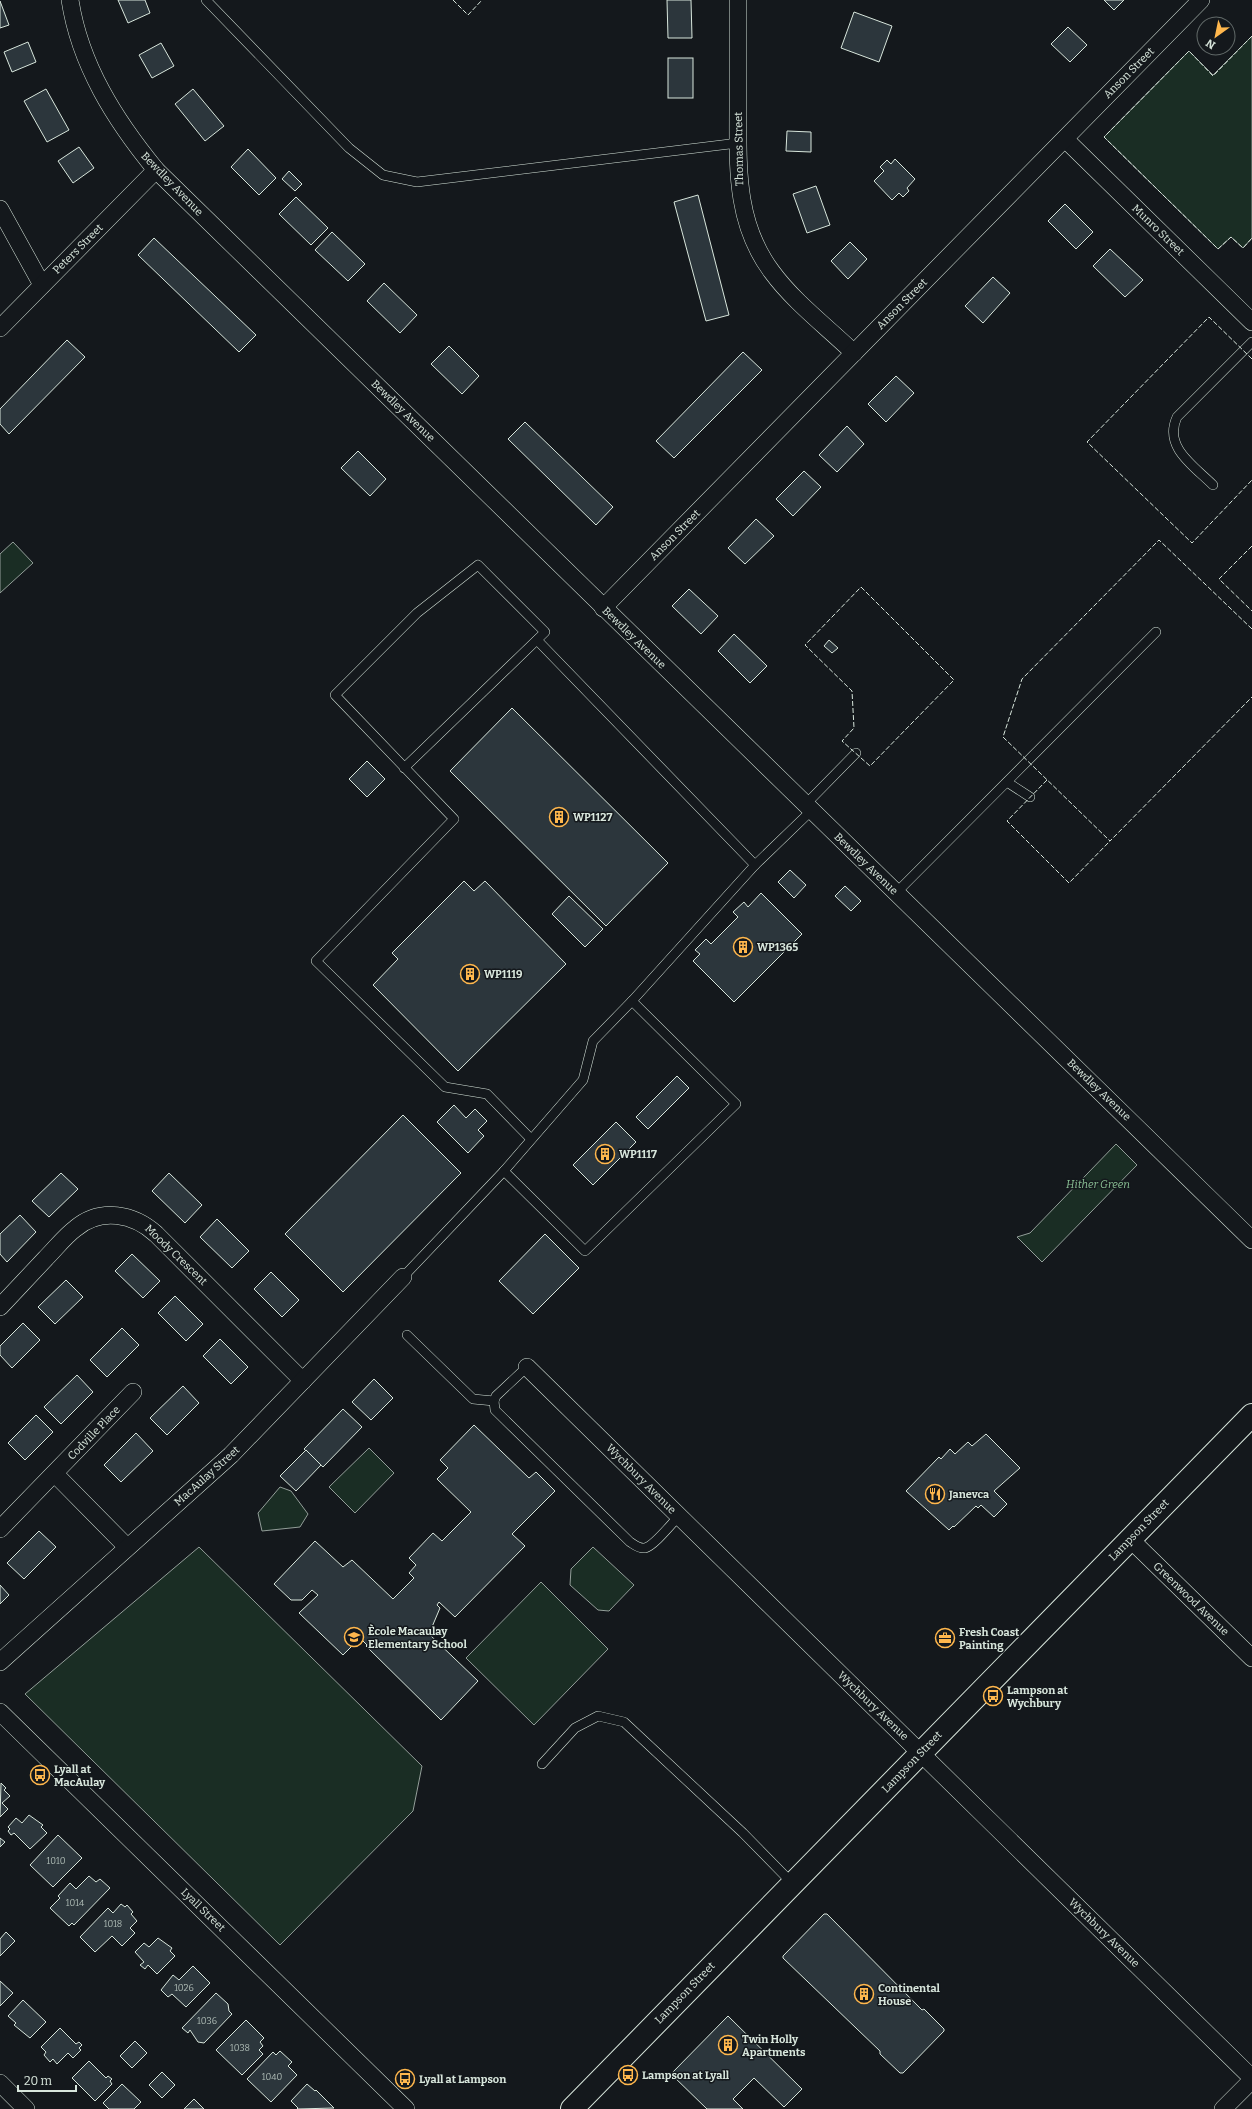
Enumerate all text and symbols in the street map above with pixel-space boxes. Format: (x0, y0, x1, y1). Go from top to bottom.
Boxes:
north arrow (1196, 16, 1236, 56)
text: N (1203, 36, 1218, 52)
street label: Anson Street (1101, 45, 1157, 101)
street label: Thomas Street (732, 112, 746, 186)
street label: Bewdley Avenue (138, 149, 206, 219)
street label: Munro Street (1129, 202, 1187, 258)
street label: Peters Street (50, 221, 106, 277)
street label: Anson Street (874, 276, 930, 332)
street label: Bewdley Avenue (368, 377, 438, 445)
street label: Anson Street (647, 507, 703, 563)
street label: Bewdley Avenue (599, 604, 669, 672)
building icon: WP1127 (548, 806, 570, 828)
place label: WP1127 (573, 811, 612, 824)
street label: Bewdley Avenue (831, 830, 901, 898)
building icon: WP1365 (732, 936, 754, 958)
place label: WP1365 (757, 941, 798, 954)
building icon: WP1119 (459, 963, 481, 985)
place label: WP1119 (484, 968, 523, 981)
street label: Bewdley Avenue (1064, 1056, 1134, 1124)
building icon: WP1117 (594, 1143, 616, 1165)
place label: WP1117 (619, 1148, 657, 1161)
park label: Hither Green (1066, 1178, 1130, 1191)
street label: Moody Crescent (142, 1222, 210, 1288)
street label: Codville Place (65, 1403, 123, 1463)
street label: Wychbury Avenue (603, 1441, 679, 1517)
street label: MacAulay Street (172, 1443, 242, 1509)
restaurant icon: Janevca (924, 1483, 946, 1505)
place label: Janevca (948, 1488, 990, 1501)
street label: Lampson Street (1106, 1496, 1172, 1564)
street label: Greenwood Avenue (1150, 1560, 1232, 1638)
place label: Ècole Macaulay Elementary School (368, 1624, 467, 1651)
school or university icon: Ècole Macaulay Elementary School (343, 1626, 365, 1648)
place label: Fresh Coast Painting (959, 1626, 1020, 1652)
office icon: Fresh Coast Painting (934, 1627, 956, 1649)
street label: Wychbury Avenue (835, 1669, 911, 1743)
place label: Lampson at Wychbury (1007, 1684, 1068, 1710)
bus stop icon: Lampson at Wychbury (982, 1685, 1004, 1707)
street label: Lampson Street (879, 1728, 945, 1796)
place label: Lyall at MacAulay (54, 1763, 106, 1789)
bus stop icon: Lyall at MacAulay (29, 1764, 51, 1786)
house number: 1010 (47, 1856, 66, 1866)
street label: Lyall Street (178, 1886, 228, 1934)
street label: Wychbury Avenue (1066, 1896, 1142, 1970)
house number: 1014 (66, 1898, 85, 1908)
house number: 1018 (104, 1919, 122, 1929)
street label: Lampson Street (652, 1959, 718, 2027)
place label: Continental House (878, 1982, 941, 2008)
house number: 1026 (174, 1983, 194, 1993)
building icon: Continental House (853, 1983, 875, 2005)
house number: 1036 (197, 2016, 217, 2026)
place label: Twin Holly Apartments (742, 2033, 806, 2059)
building icon: Twin Holly Apartments (717, 2034, 739, 2056)
house number: 1038 (230, 2043, 250, 2053)
bus stop icon: Lampson at Lyall (617, 2064, 639, 2086)
scale bar (18, 2067, 76, 2093)
bus stop icon: Lyall at Lampson (394, 2068, 416, 2090)
place label: Lampson at Lyall (642, 2069, 730, 2082)
house number: 1040 (262, 2072, 282, 2082)
place label: Lyall at Lampson (419, 2073, 506, 2086)
text: 20 m (24, 2074, 53, 2088)

